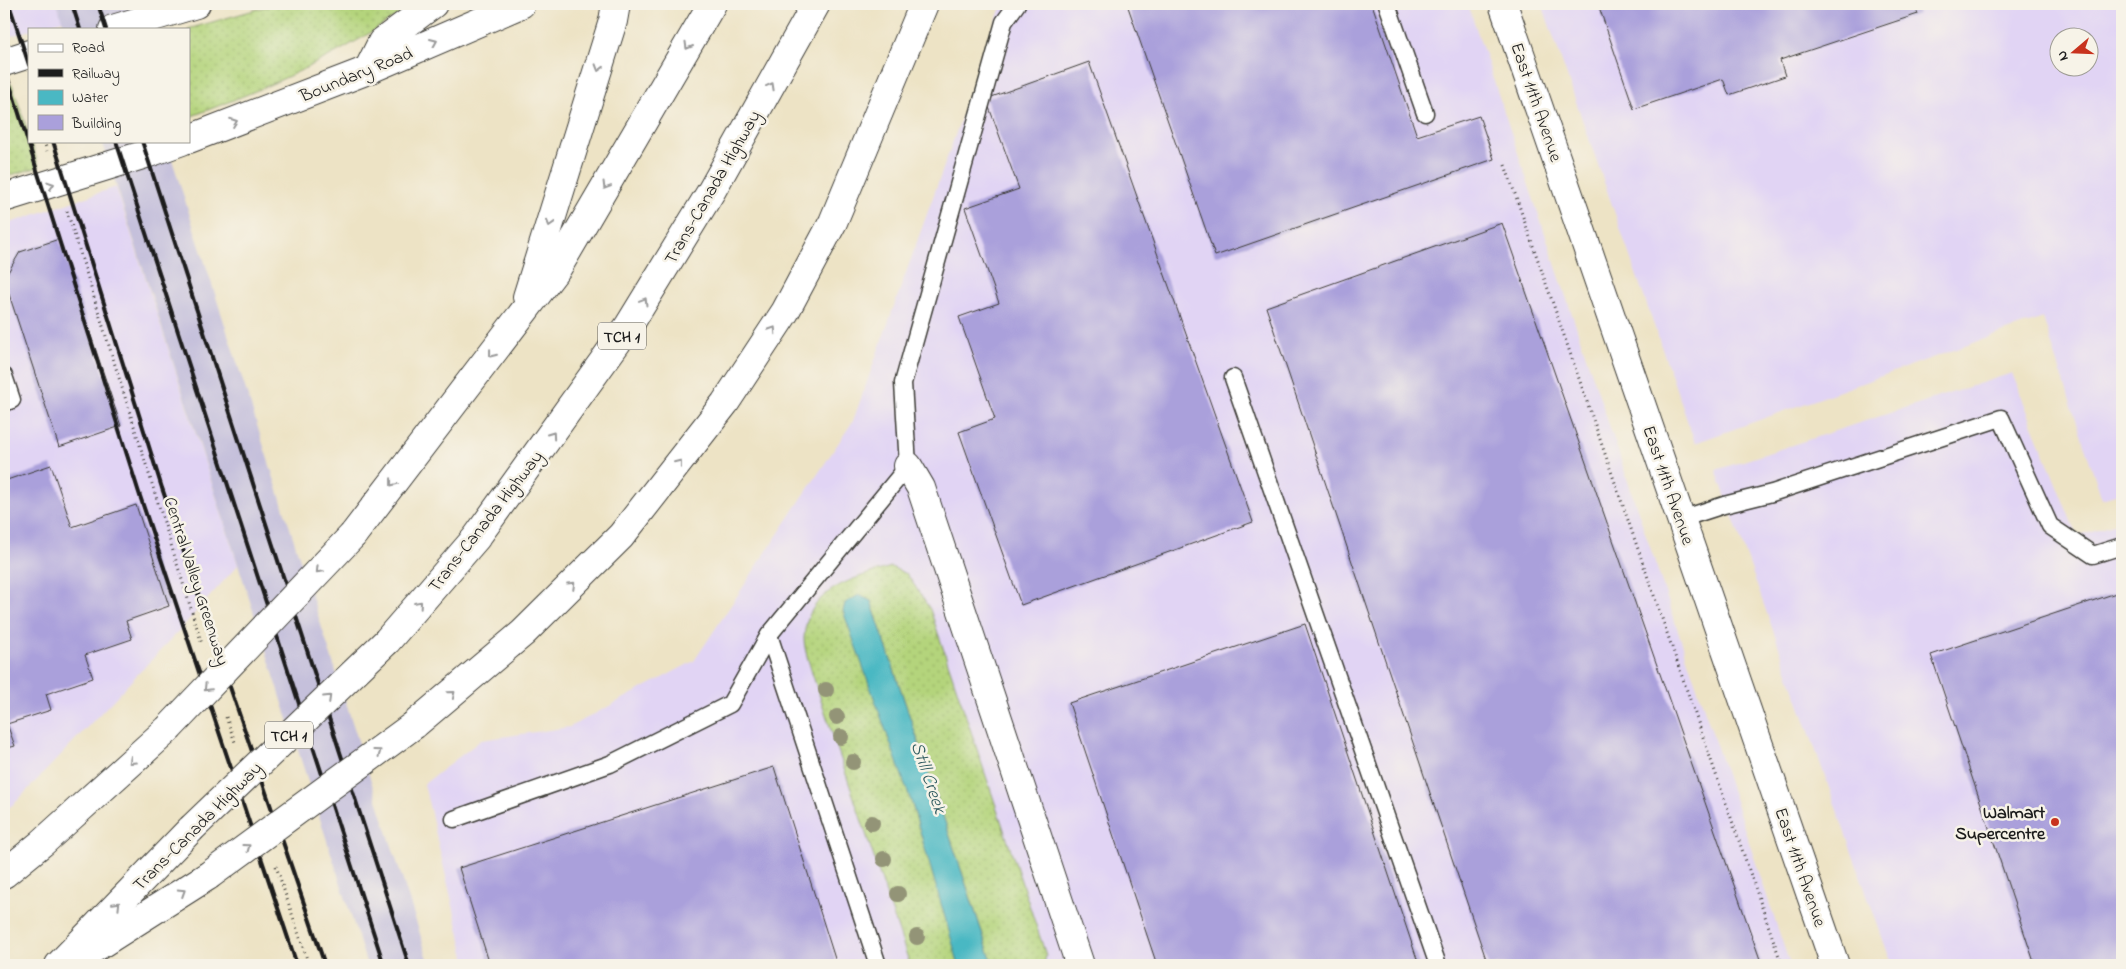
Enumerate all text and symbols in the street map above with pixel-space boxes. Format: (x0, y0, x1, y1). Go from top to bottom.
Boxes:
legend (28, 28, 190, 142)
north arrow (2048, 28, 2098, 78)
text: Road (72, 37, 105, 59)
one-way arrow (429, 37, 438, 48)
street label: East 11th Avenue (1503, 39, 1568, 167)
one-way arrow (684, 40, 694, 49)
street label: Boundary Road (295, 41, 417, 111)
text: N (2052, 48, 2075, 64)
text: Railway (72, 63, 120, 86)
one-way arrow (594, 63, 604, 72)
one-way arrow (765, 82, 775, 91)
text: Water (72, 87, 108, 109)
street label: Trans-Canada Highway (659, 106, 769, 270)
text: Building (71, 113, 121, 136)
one-way arrow (230, 118, 238, 128)
one-way arrow (46, 180, 54, 190)
one-way arrow (603, 181, 613, 190)
one-way arrow (545, 218, 555, 226)
one-way arrow (638, 298, 648, 307)
road number: TCH 1 (598, 322, 646, 350)
one-way arrow (767, 327, 776, 336)
one-way arrow (489, 348, 498, 358)
street label: East 11th Avenue (1635, 422, 1700, 550)
one-way arrow (546, 431, 555, 441)
street label: Trans-Canada Highway (423, 446, 551, 599)
one-way arrow (673, 460, 681, 469)
one-way arrow (390, 477, 399, 487)
street label: Central Valley Greenway (156, 494, 235, 669)
one-way arrow (316, 565, 325, 574)
one-way arrow (566, 582, 575, 591)
one-way arrow (413, 600, 422, 609)
one-way arrow (204, 682, 213, 691)
one-way arrow (446, 690, 455, 699)
one-way arrow (322, 695, 331, 704)
road number: TCH 1 (265, 722, 313, 748)
water label: Still Creek (903, 738, 953, 818)
one-way arrow (373, 748, 382, 758)
one-way arrow (128, 756, 137, 765)
street label: Trans-Canada Highway (128, 757, 270, 899)
place label: Walmart Supercentre (1955, 801, 2046, 848)
street label: East 11th Avenue (1767, 804, 1832, 932)
marker: Walmart Supercentre (2049, 816, 2061, 828)
one-way arrow (241, 844, 251, 853)
one-way arrow (176, 889, 185, 899)
one-way arrow (112, 902, 121, 911)

